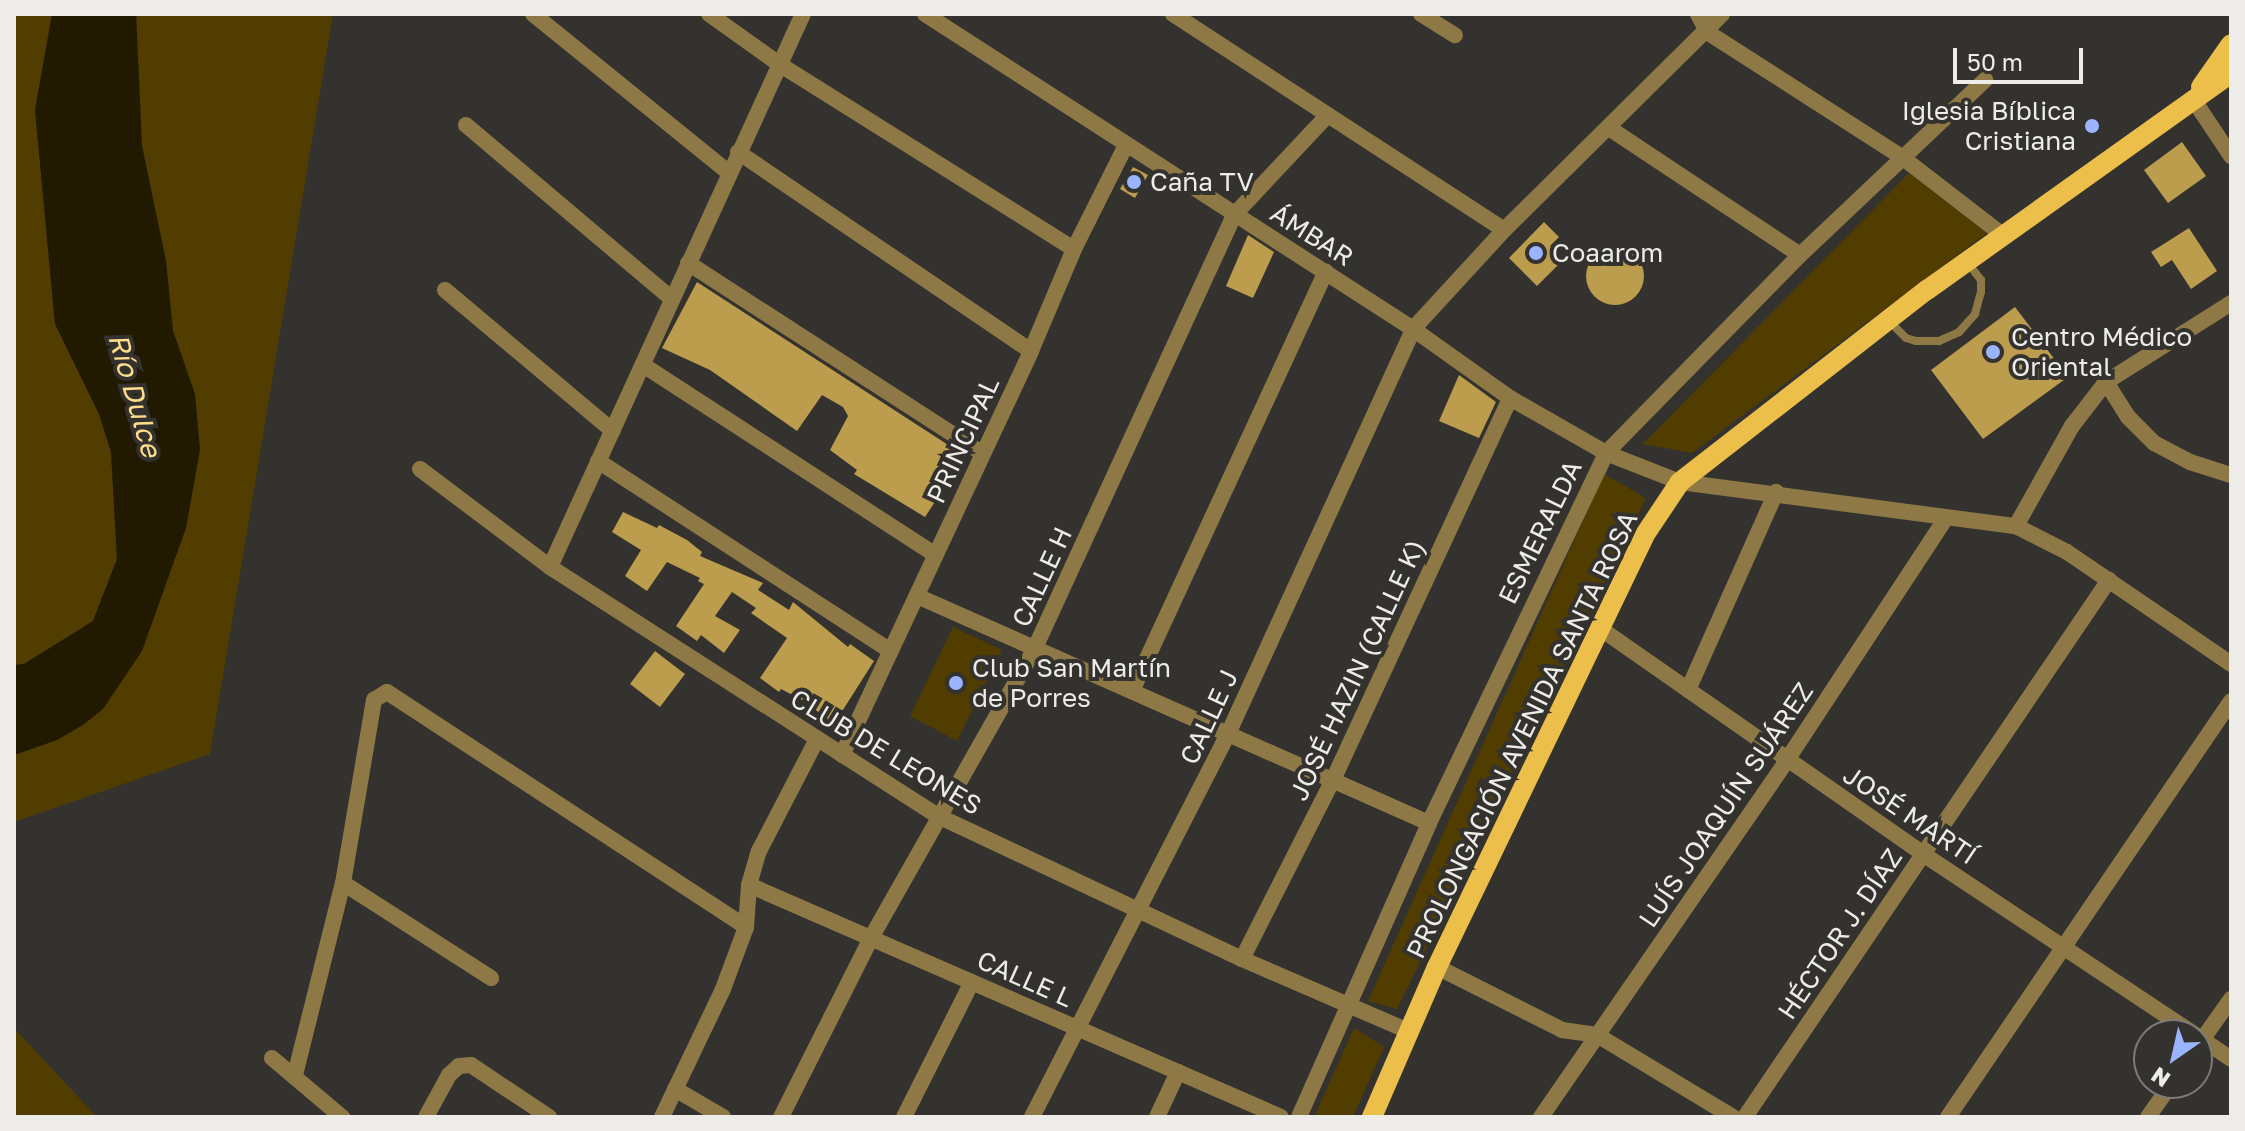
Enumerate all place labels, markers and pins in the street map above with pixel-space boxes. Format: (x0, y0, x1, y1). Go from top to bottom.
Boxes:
place label: Iglesia Bíblica Cristiana (1902, 95, 2076, 156)
marker: Iglesia Bíblica Cristiana (2083, 117, 2101, 135)
place label: Caña TV (1150, 166, 1254, 198)
marker: Caña TV (1125, 173, 1143, 191)
place label: Coaarom (1552, 237, 1663, 269)
marker: Coaarom (1527, 244, 1545, 262)
place label: Centro Médico Oriental (2011, 321, 2192, 382)
marker: Centro Médico Oriental (1982, 341, 2004, 363)
place label: Club San Martín de Porres (972, 652, 1171, 714)
marker: Club San Martín de Porres (947, 674, 965, 692)

